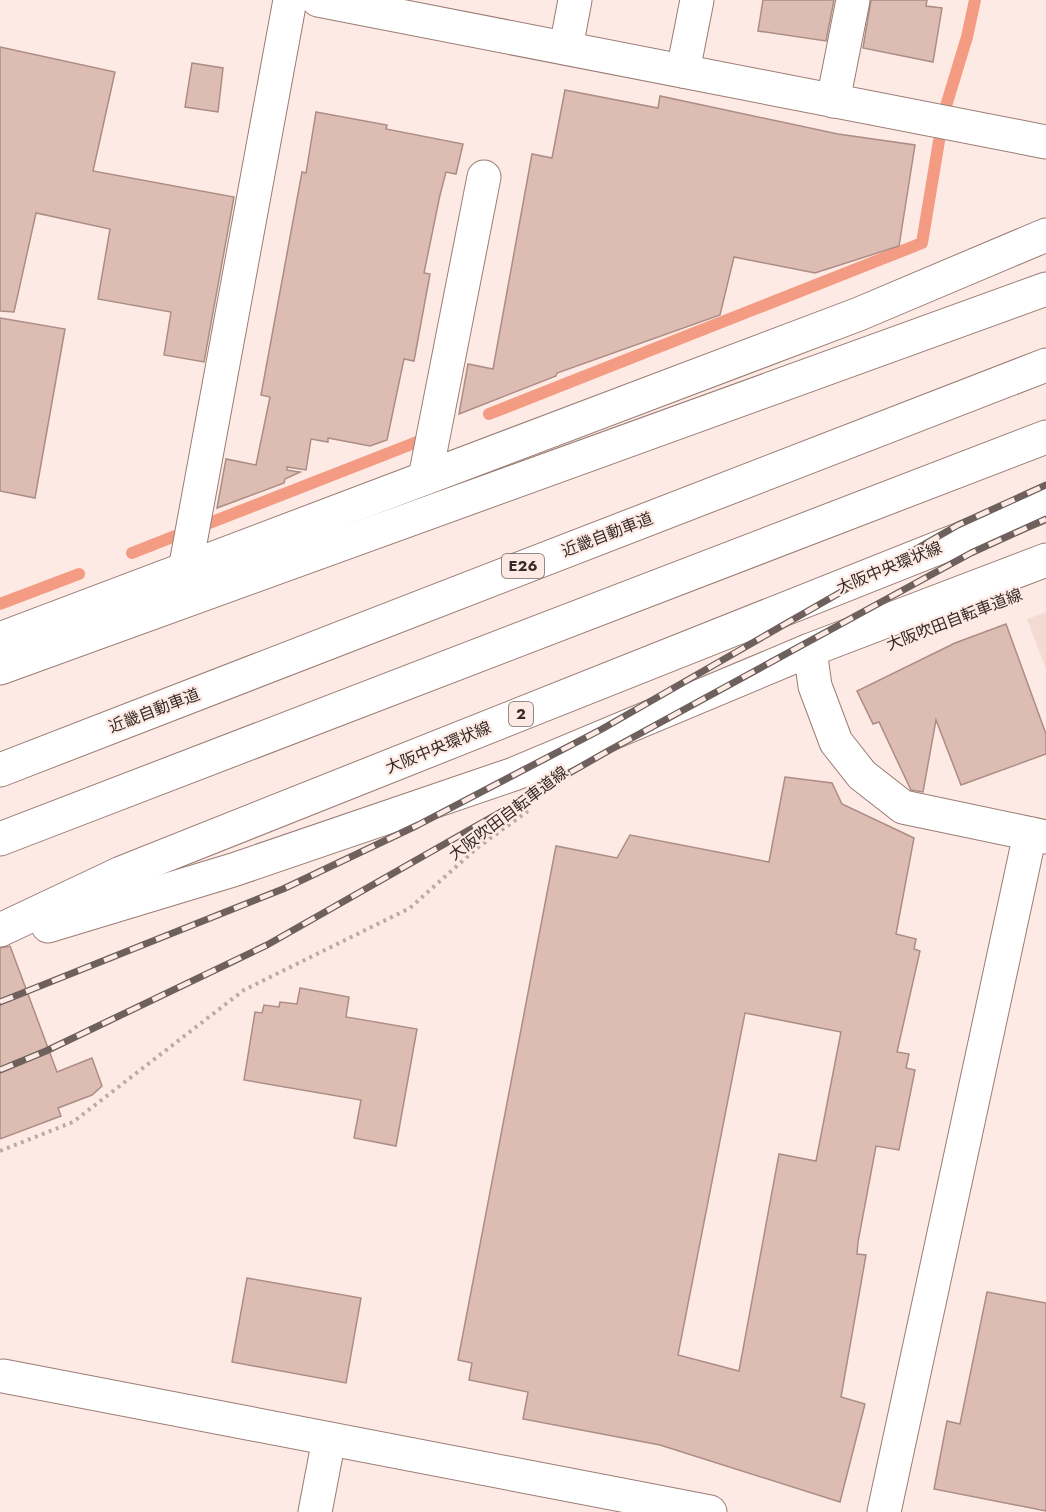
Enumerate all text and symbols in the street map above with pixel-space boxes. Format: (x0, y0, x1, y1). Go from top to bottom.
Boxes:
street label: 近畿自動車道 (558, 507, 656, 562)
street label: 大阪中央環状線 (833, 536, 945, 599)
road number: E26 (502, 554, 544, 578)
street label: 大阪吹田自転車道線 (883, 583, 1026, 656)
street label: 近畿自動車道 (105, 683, 203, 738)
road number: 2 (509, 702, 533, 726)
street label: 大阪中央環状線 (382, 716, 494, 779)
street label: 大阪吹田自転車道線 (444, 761, 573, 866)

